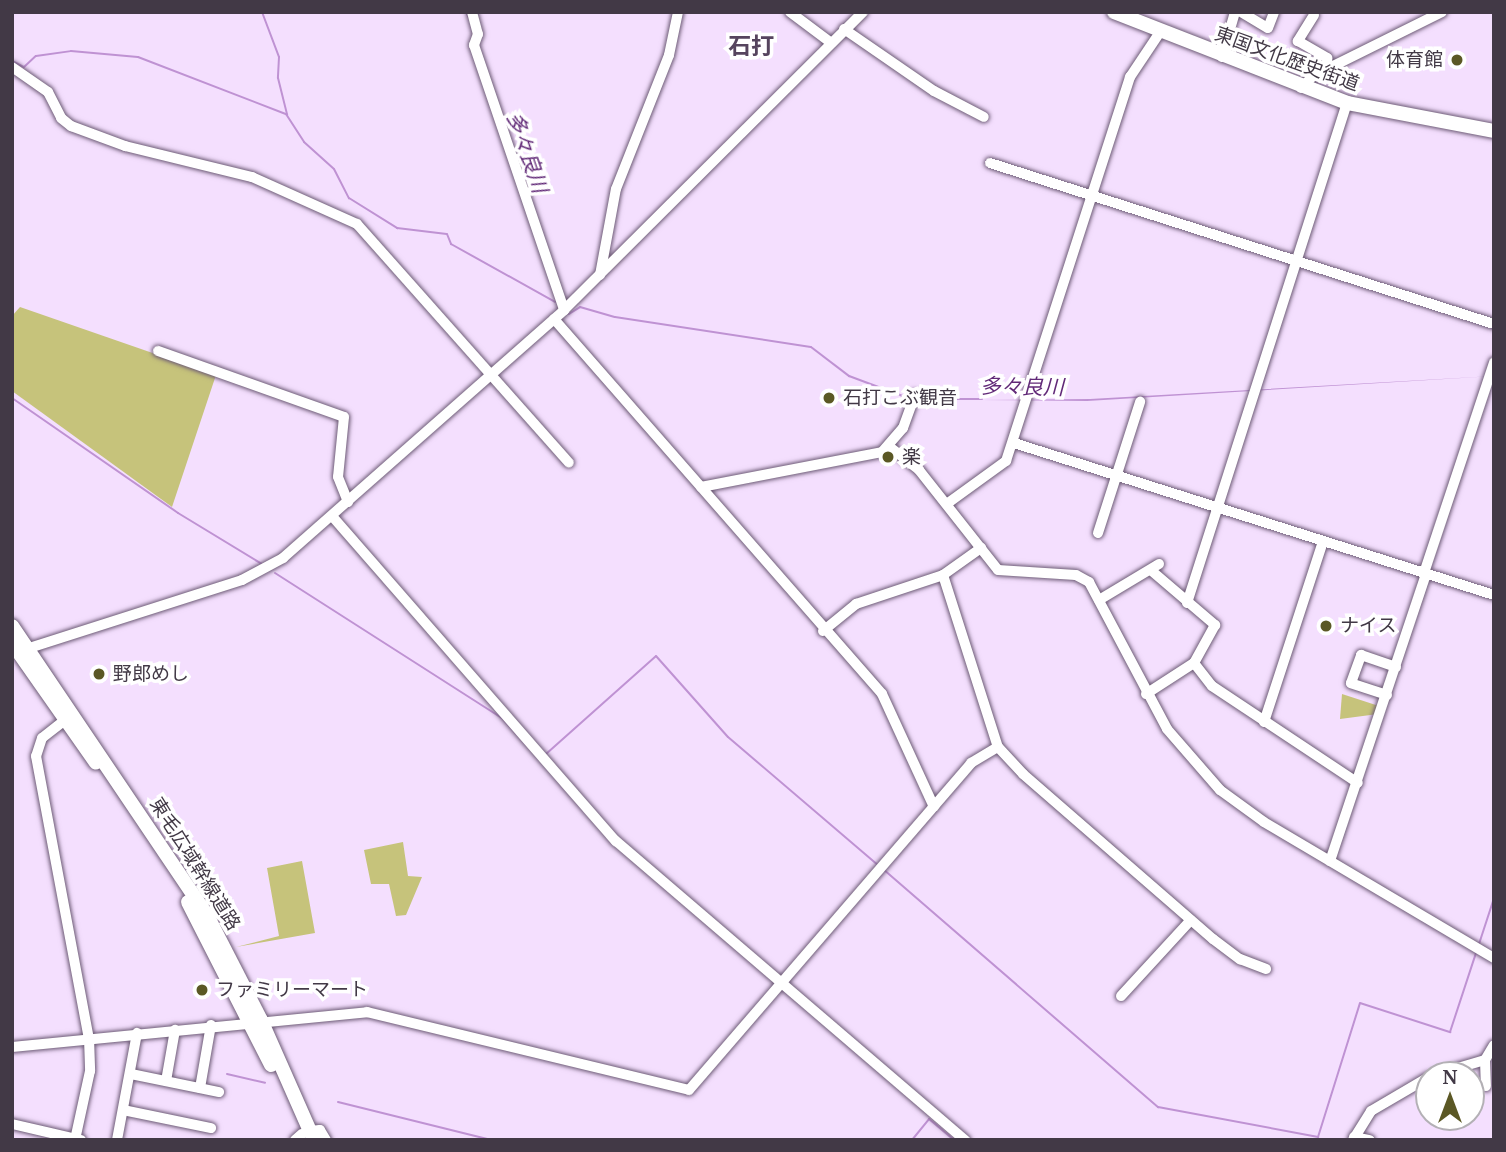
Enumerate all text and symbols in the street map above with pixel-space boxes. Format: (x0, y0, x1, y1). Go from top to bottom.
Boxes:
street label: 東国文化歴史街道 (1212, 22, 1362, 96)
district label: 石打 (728, 31, 774, 59)
place label: 体育館 (1386, 49, 1443, 71)
marker: 体育館 (1449, 52, 1465, 68)
water label: 多々良川 (502, 108, 554, 196)
water label: 多々良川 (980, 373, 1064, 399)
place label: 石打こぶ観音 (843, 387, 957, 409)
marker: 石打こぶ観音 (821, 390, 837, 406)
place label: 楽 (902, 446, 921, 468)
marker: 楽 (880, 449, 896, 465)
place label: ナイス (1340, 615, 1397, 637)
marker: ナイス (1318, 618, 1334, 634)
place label: 野郎めし (113, 663, 189, 685)
marker: 野郎めし (91, 666, 107, 682)
street label: 東毛広域幹線道路 (145, 794, 245, 934)
place label: ファミリーマート (216, 979, 368, 1001)
marker: ファミリーマート (194, 982, 210, 998)
north arrow (1415, 1061, 1485, 1131)
text: N (1443, 1064, 1457, 1090)

